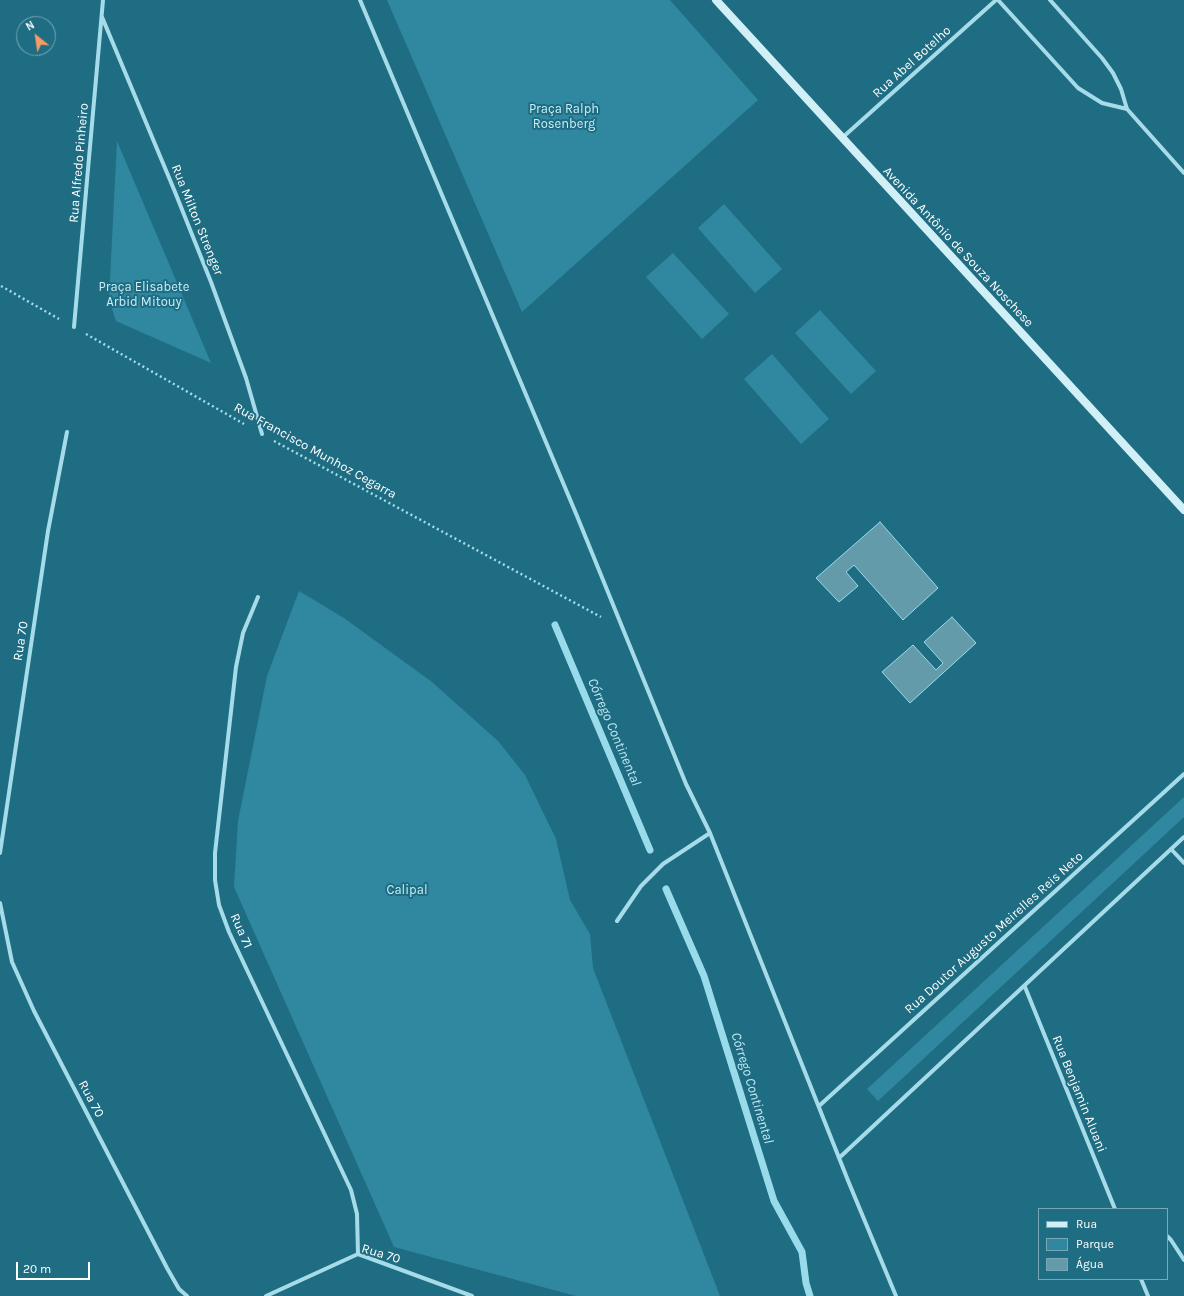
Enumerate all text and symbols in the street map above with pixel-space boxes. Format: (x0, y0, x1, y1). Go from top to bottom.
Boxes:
north arrow (16, 16, 56, 56)
text: N (24, 18, 37, 34)
street label: Rua Abel Botelho (870, 23, 954, 101)
park label: Praça Ralph Rosenberg (529, 101, 599, 132)
street label: Rua Alfredo Pinheiro (66, 103, 92, 223)
street label: Rua Milton Strenger (168, 162, 226, 278)
street label: Avenida Antônio de Souza Noschese (879, 164, 1037, 330)
park label: Praça Elisabete Arbid Mitouy (99, 279, 189, 310)
street label: Rua Francisco Munhoz Cegarra (231, 400, 399, 502)
street label: Rua 70 (10, 620, 32, 662)
water label: Córrego Continental (584, 676, 644, 788)
street label: Rua Doutor Augusto Meirelles Reis Neto (902, 849, 1086, 1017)
park label: Calipal (386, 882, 428, 898)
street label: Rua 71 (226, 911, 256, 951)
water label: Córrego Continental (727, 1030, 777, 1146)
street label: Rua Benjamin Aluani (1048, 1033, 1110, 1155)
street label: Rua 70 (75, 1078, 107, 1120)
legend (1038, 1208, 1168, 1280)
text: Rua (1076, 1217, 1097, 1231)
text: Parque (1076, 1237, 1114, 1251)
street label: Rua 70 (360, 1241, 402, 1267)
scale bar (18, 1254, 92, 1280)
text: Água (1076, 1257, 1104, 1271)
text: 20 m (23, 1262, 51, 1276)

